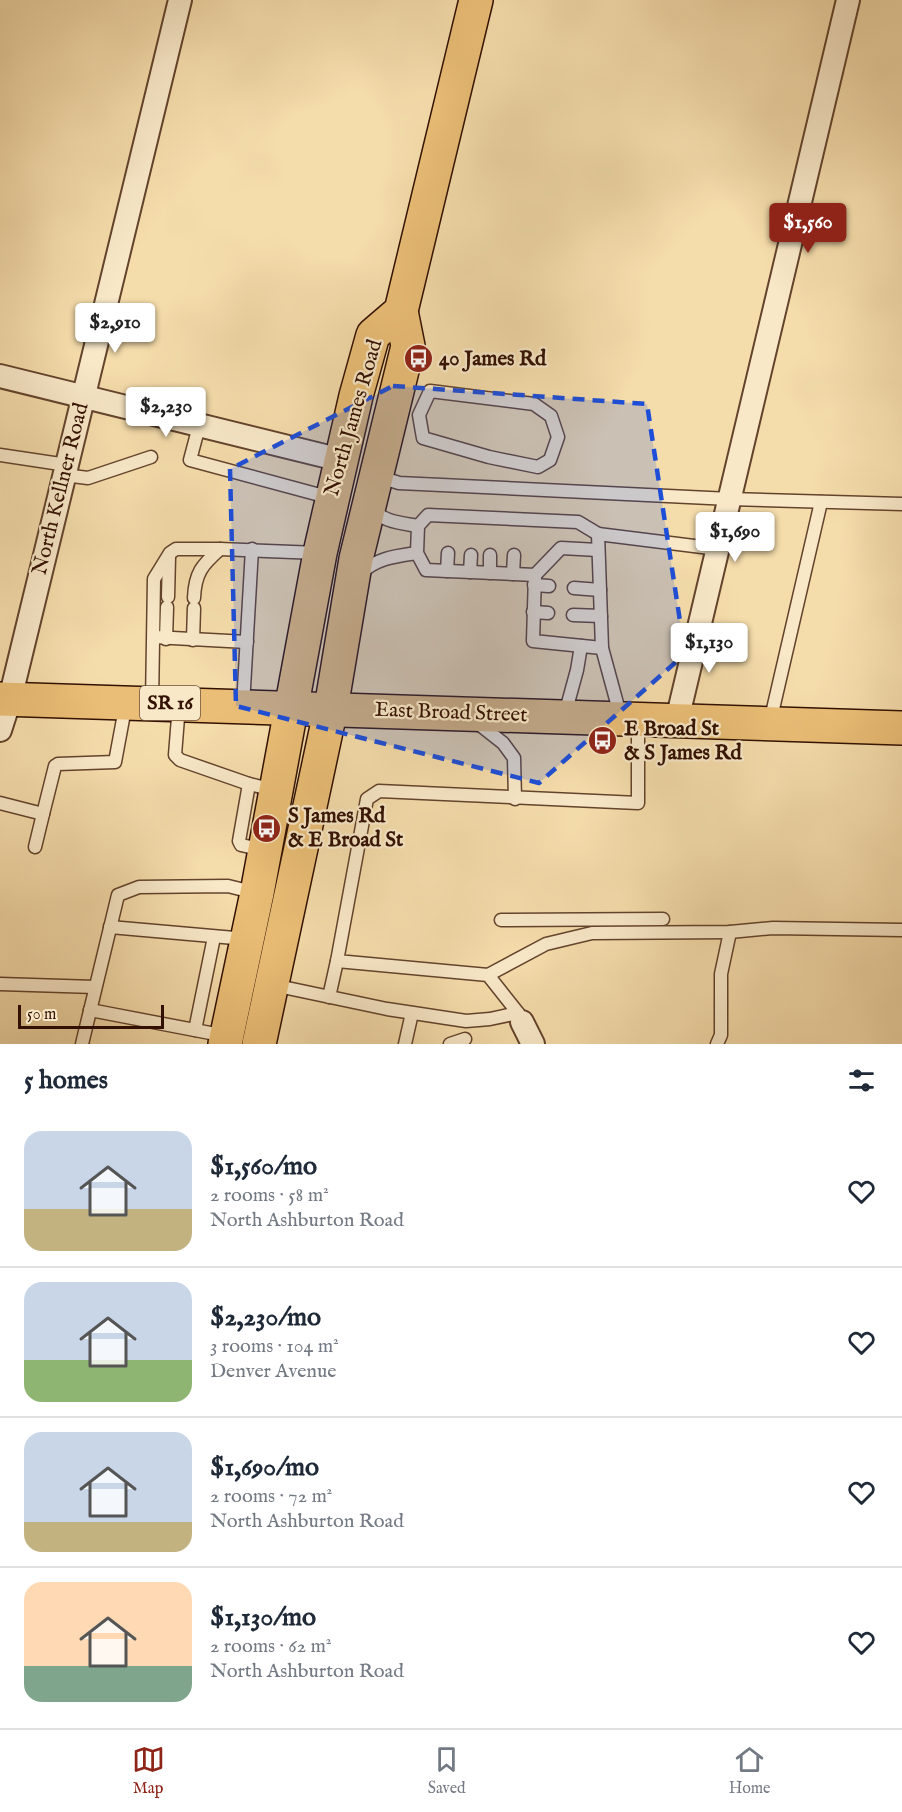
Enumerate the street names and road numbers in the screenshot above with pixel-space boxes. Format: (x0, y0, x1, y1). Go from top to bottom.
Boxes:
street label: North James Road (319, 336, 390, 500)
street label: North Kellner Road (27, 399, 96, 578)
road number: SR 16 (140, 686, 200, 720)
street label: East Broad Street (374, 697, 528, 729)

